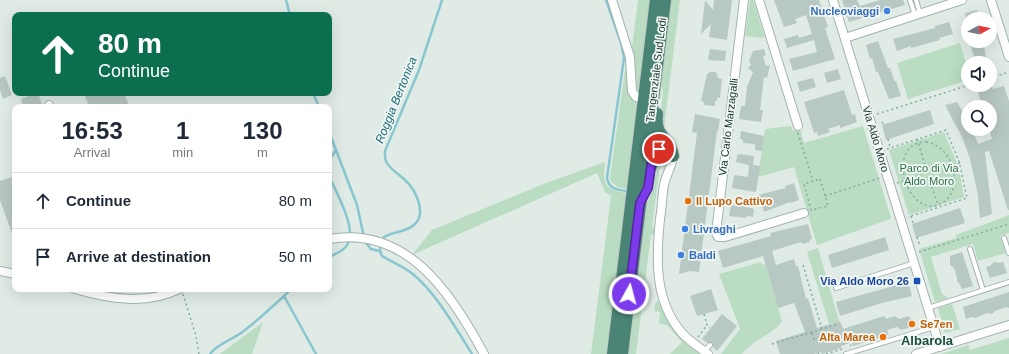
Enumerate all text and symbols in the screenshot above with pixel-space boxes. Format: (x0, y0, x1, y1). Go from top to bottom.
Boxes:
place label: Nucleoviaggi (811, 5, 879, 17)
marker: Nucleoviaggi (882, 6, 892, 16)
north arrow (961, 12, 997, 48)
map controls (961, 12, 997, 136)
street label: Tangenziale Sud Lodi (644, 17, 668, 123)
icon: ahead (32, 28, 84, 80)
text: 80 m (98, 28, 162, 59)
water label: Roggia Bertonica (372, 54, 420, 145)
button: sound (961, 56, 997, 92)
text: Continue (98, 61, 170, 81)
street label: Via Carlo Marzagalli (716, 78, 740, 176)
button: search (961, 100, 997, 136)
street label: Via Aldo Moro (860, 105, 892, 173)
text: 16:53 (61, 117, 123, 144)
text: 1 (176, 117, 189, 144)
text: 130 (243, 117, 283, 144)
pin (642, 132, 676, 166)
icon: arrive (648, 138, 670, 160)
text: Arrival (74, 145, 111, 160)
text: min (172, 145, 193, 160)
text: m (257, 145, 268, 160)
park label: Parco di Via Aldo Moro (899, 162, 959, 187)
icon: ahead (32, 190, 54, 212)
text: Continue (66, 192, 131, 209)
text: 80 m (279, 192, 312, 209)
place label: Il Lupo Cattivo (696, 195, 773, 207)
marker: Il Lupo Cattivo (683, 196, 693, 206)
place label: Livraghi (693, 223, 736, 235)
marker: Livraghi (680, 224, 690, 234)
icon: arrive (32, 246, 54, 268)
text: Arrive at destination (66, 248, 211, 265)
text: 50 m (279, 248, 312, 265)
place label: Baldi (689, 249, 716, 261)
marker: Baldi (676, 250, 686, 260)
position arrow (608, 273, 650, 315)
place label: Via Aldo Moro 26 (820, 275, 909, 287)
marker: Via Aldo Moro 26 (912, 276, 922, 286)
place label: Se7en (920, 318, 953, 330)
marker: Se7en (907, 319, 917, 329)
place label: Alta Marea (819, 331, 876, 343)
marker: Alta Marea (878, 332, 888, 342)
district label: Albarola (901, 333, 954, 348)

